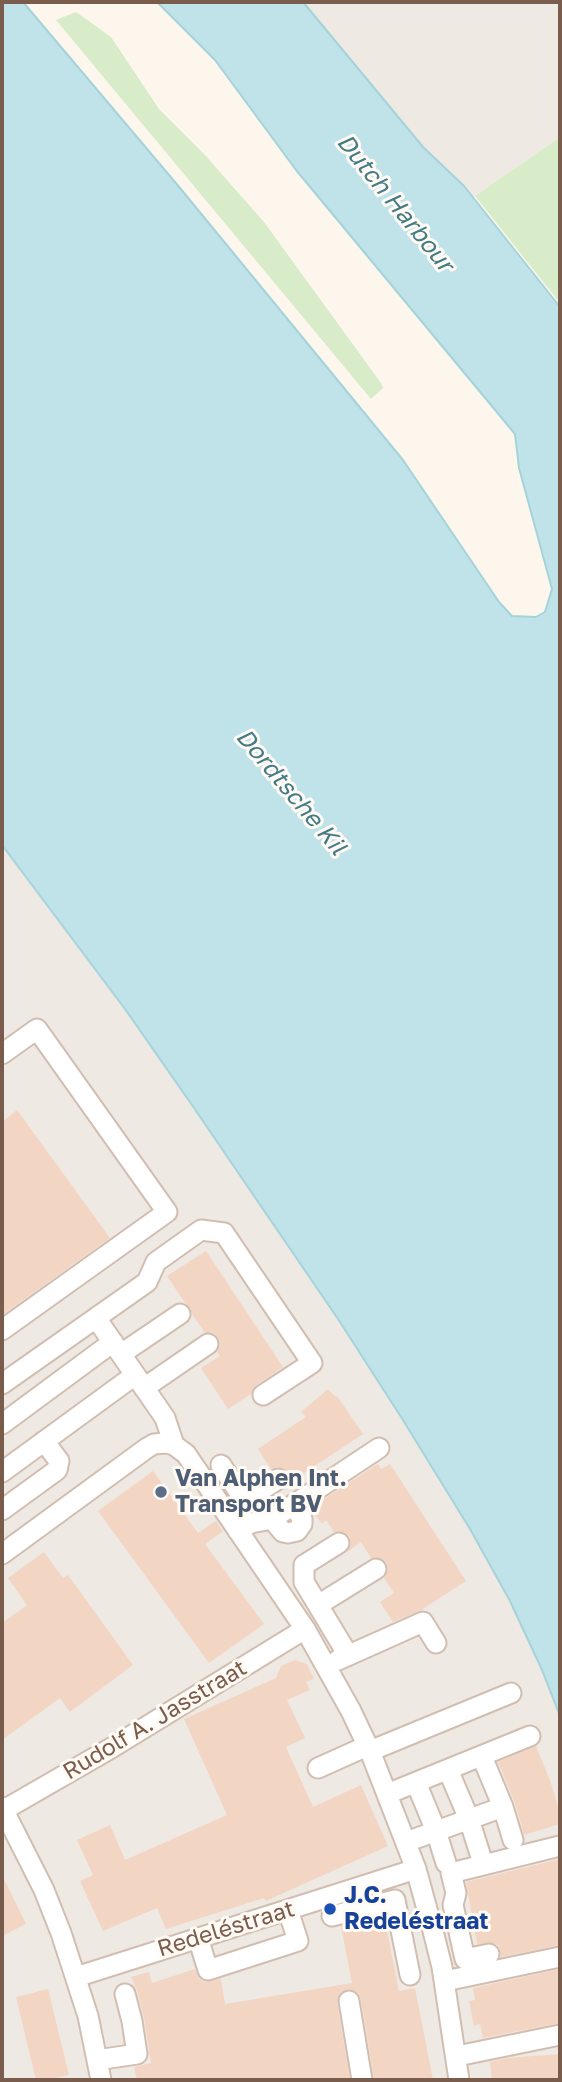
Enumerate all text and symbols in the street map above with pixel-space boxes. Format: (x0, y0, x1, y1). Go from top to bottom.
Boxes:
water label: Dutch Harbour (331, 128, 459, 278)
water label: Dordtsche Kil (230, 723, 352, 861)
place label: Van Alphen Int. Transport BV (175, 1465, 347, 1519)
marker: Van Alphen Int. Transport BV (153, 1484, 169, 1500)
street label: Rudolf A. Jasstraat (58, 1654, 252, 1786)
place label: J.C. Redeléstraat (344, 1882, 489, 1936)
street label: Redeléstraat (154, 1895, 298, 1963)
marker: J.C. Redeléstraat (322, 1901, 338, 1917)

